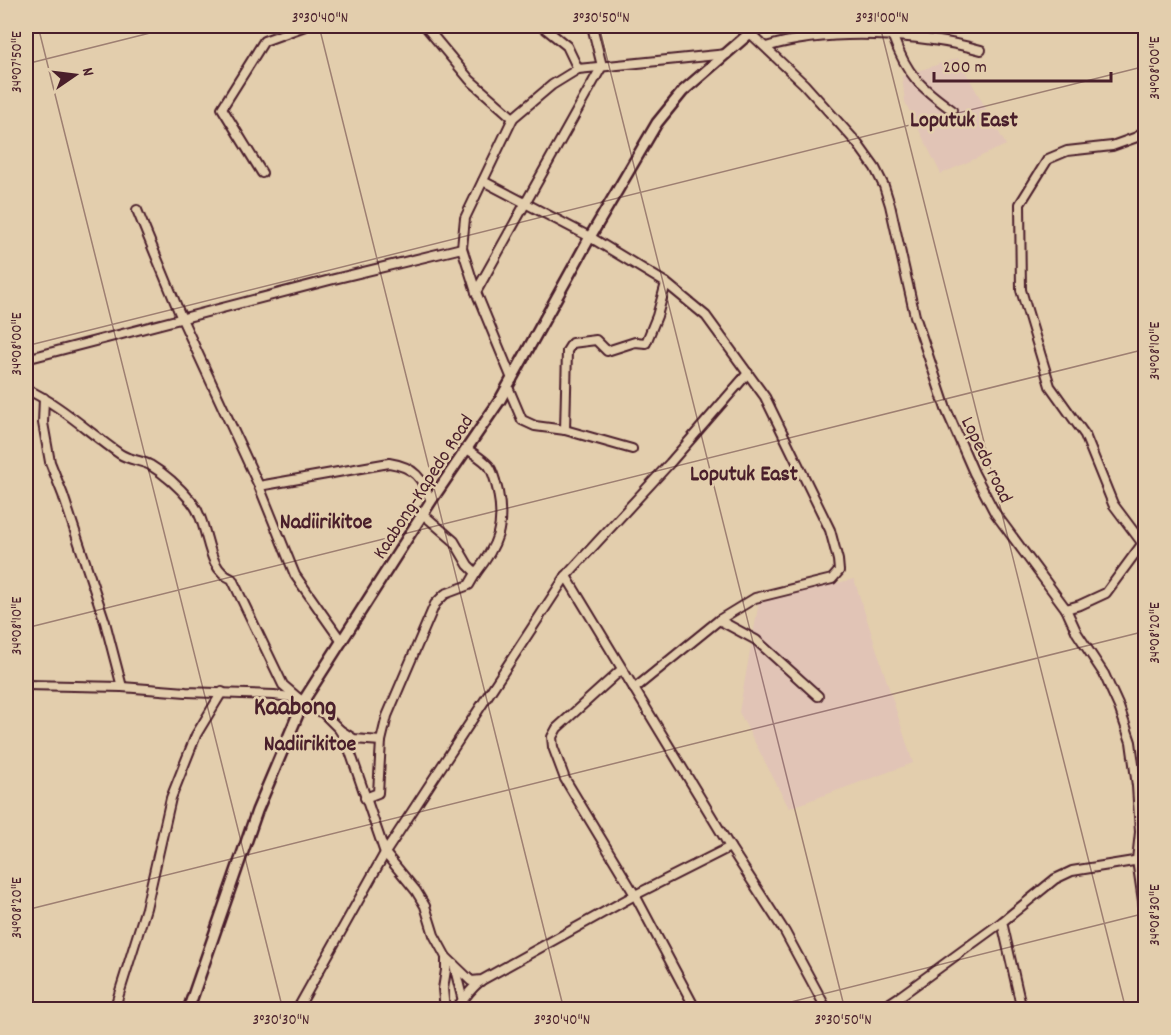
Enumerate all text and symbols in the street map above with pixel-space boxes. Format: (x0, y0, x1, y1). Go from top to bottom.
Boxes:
text: 3°30'40"N (292, 8, 348, 30)
text: 3°30'50"N (572, 8, 630, 30)
text: 3°31'00"N (855, 8, 909, 30)
text: 34°07'50"E (7, 31, 29, 93)
text: 34°08'00"E (1145, 36, 1167, 100)
north arrow (45, 45, 105, 105)
scale bar (934, 45, 1111, 83)
text: 200 m (943, 56, 987, 81)
text: N (75, 65, 99, 79)
district label: Loputuk East (910, 106, 1019, 137)
text: 34°08'00"E (7, 312, 29, 376)
text: 34°08'10"E (1145, 322, 1167, 380)
street label: Kaabong-Kapedo Road (367, 410, 482, 565)
street label: Lopedo road (952, 412, 1018, 508)
district label: Loputuk East (690, 460, 799, 491)
district label: Nadiirikitoe (280, 508, 373, 539)
text: 34°08'10"E (7, 597, 29, 655)
text: 34°08'20"E (1145, 602, 1167, 664)
district label: Kaabong (254, 690, 336, 727)
district label: Nadiirikitoe (264, 730, 357, 761)
text: 34°08'20"E (7, 877, 29, 939)
text: 34°08'30"E (1145, 884, 1167, 946)
text: 3°30'30"N (253, 1010, 309, 1032)
text: 3°30'40"N (534, 1010, 590, 1032)
text: 3°30'50"N (814, 1010, 872, 1032)

